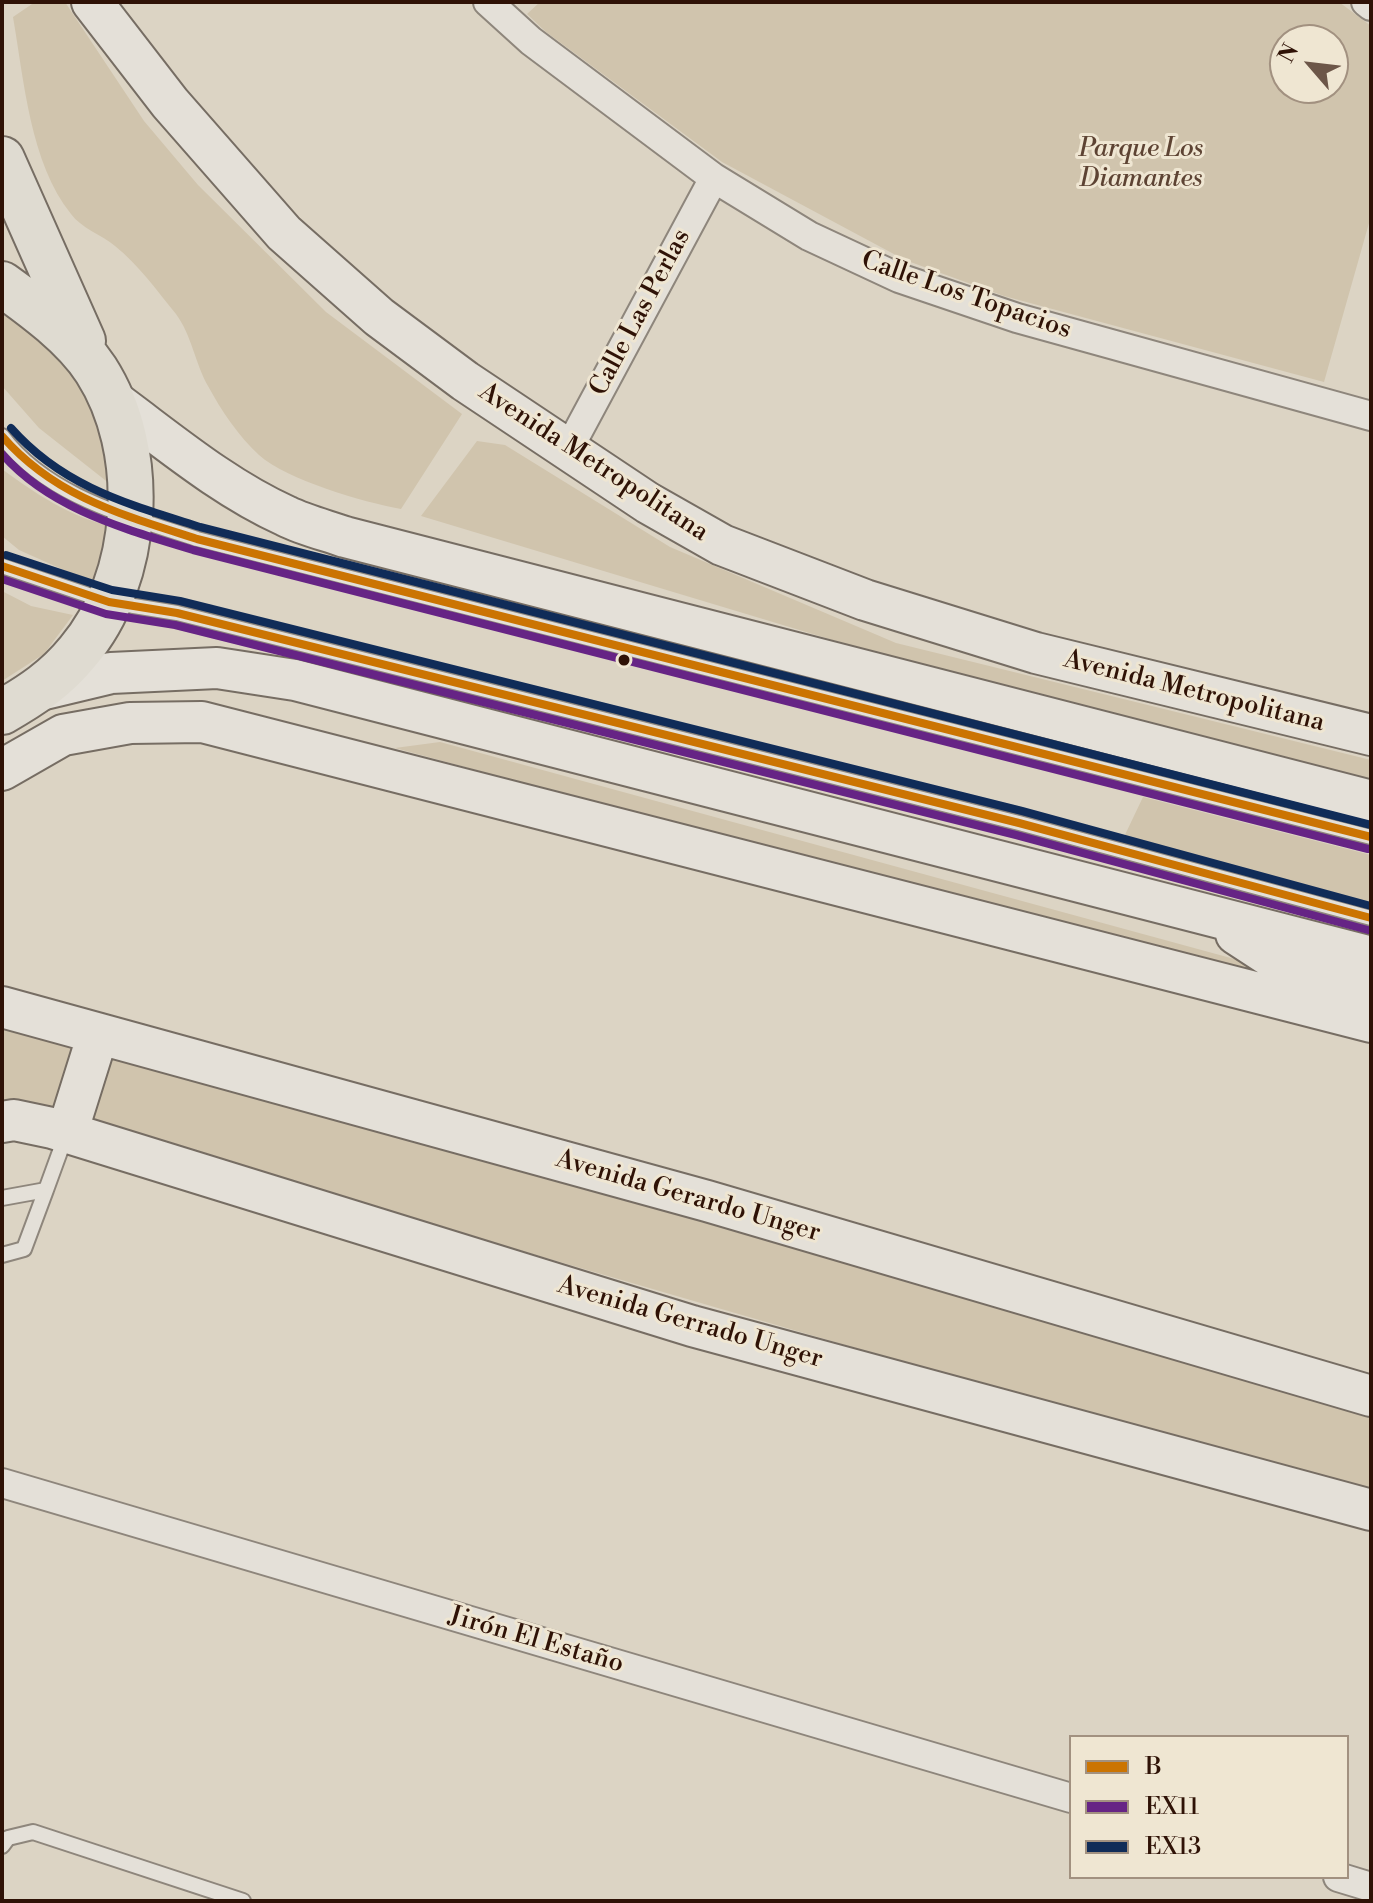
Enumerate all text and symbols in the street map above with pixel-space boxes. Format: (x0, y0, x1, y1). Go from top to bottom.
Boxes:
north arrow (1269, 24, 1349, 104)
text: N (1273, 39, 1305, 67)
park label: Parque Los Diamantes (1079, 134, 1203, 196)
street label: Calle Las Perlas (584, 224, 698, 402)
street label: Calle Los Topacios (857, 245, 1075, 347)
street label: Avenida Metropolitana (472, 377, 714, 549)
street label: Avenida Metropolitana (1060, 645, 1328, 739)
unlabelled marker (616, 652, 632, 668)
street label: Avenida Gerardo Unger (552, 1144, 824, 1250)
street label: Avenida Gerrado Unger (554, 1270, 826, 1376)
street label: Jirón El Estaño (445, 1601, 627, 1681)
legend (1069, 1735, 1349, 1879)
text: B (1145, 1752, 1162, 1782)
text: EX11 (1145, 1792, 1199, 1822)
text: EX13 (1145, 1832, 1201, 1862)

